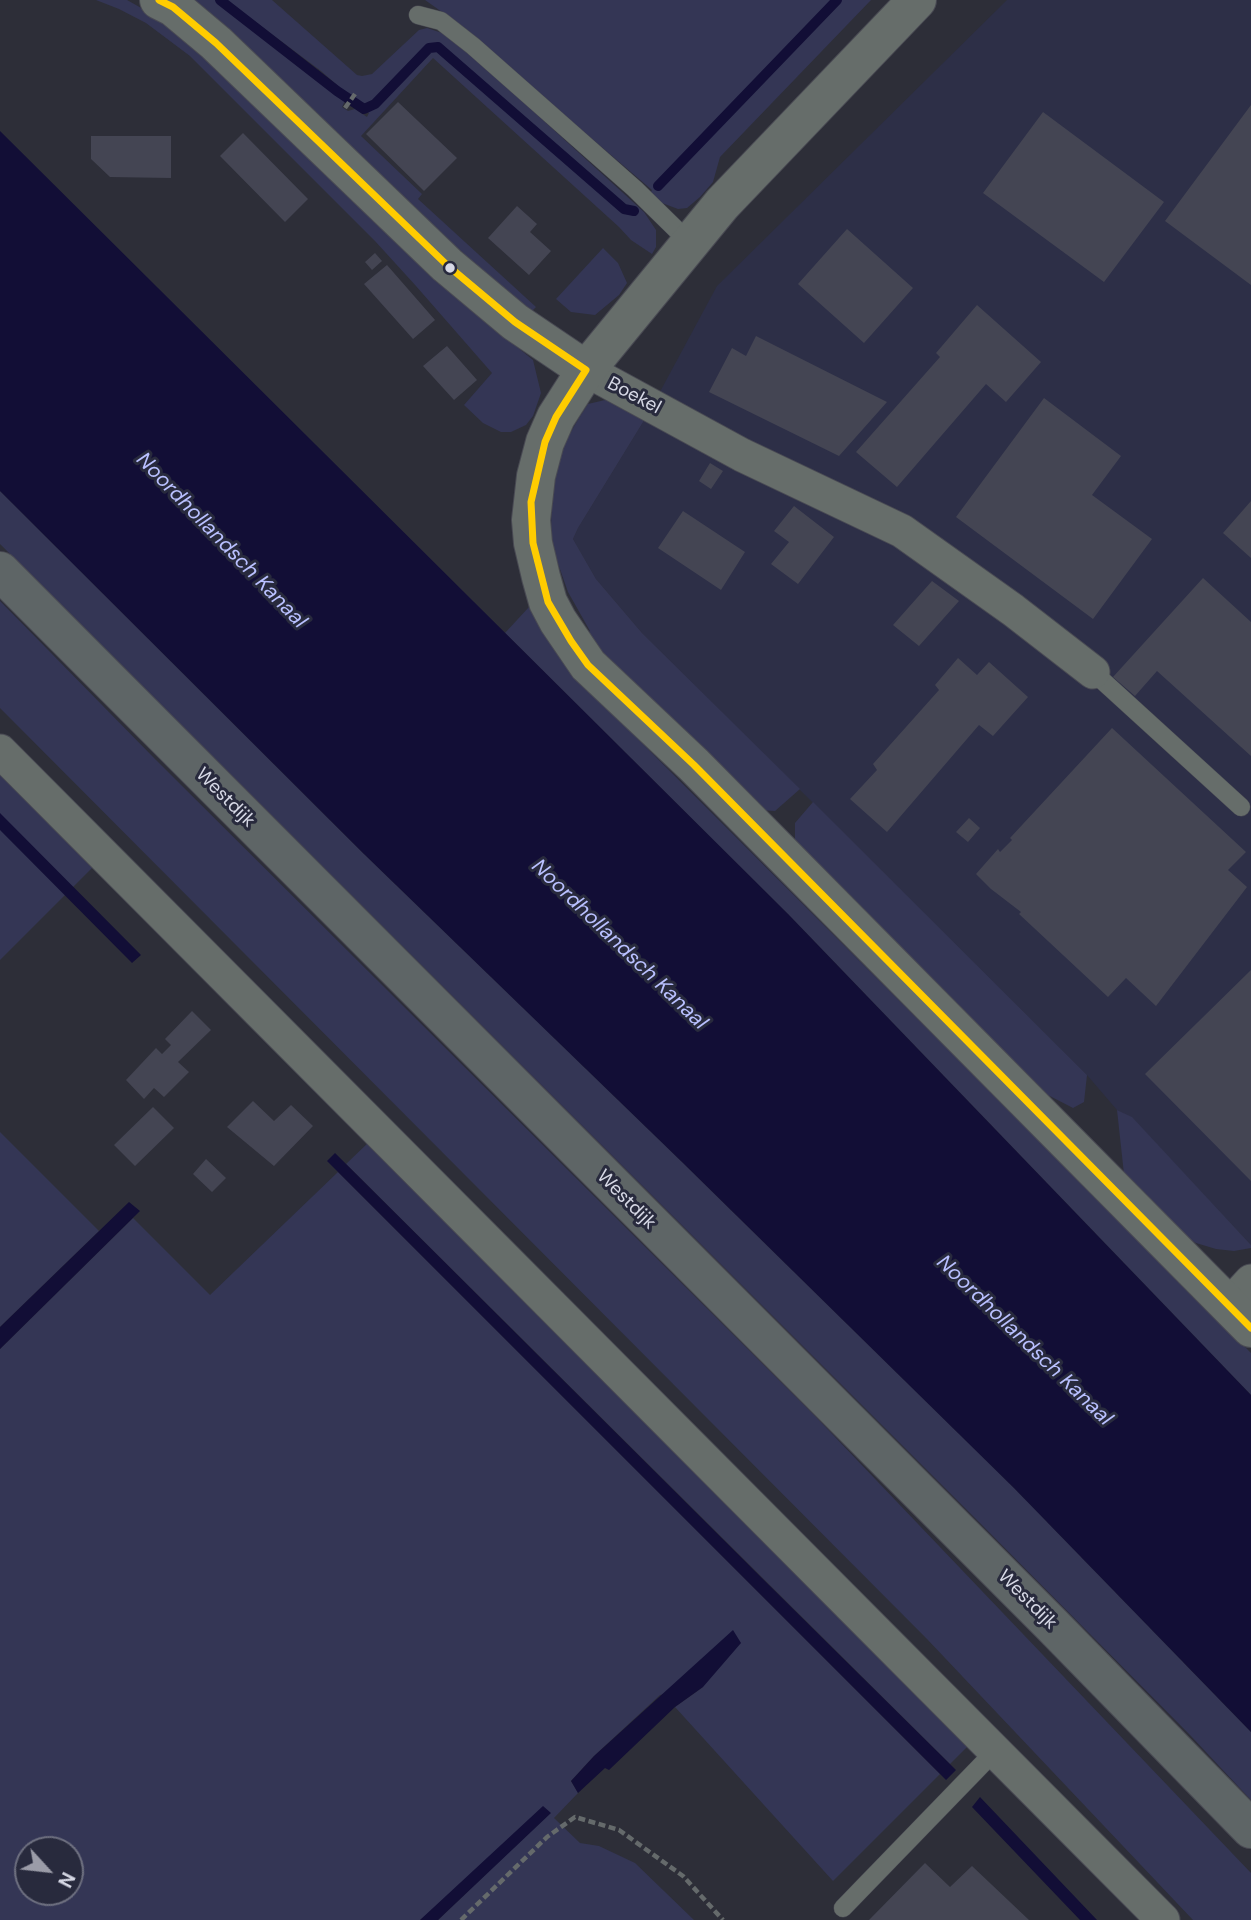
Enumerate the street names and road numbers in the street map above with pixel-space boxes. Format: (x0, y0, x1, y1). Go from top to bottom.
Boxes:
street label: Boekel (603, 372, 665, 420)
street label: Westdijk (190, 763, 260, 833)
street label: Westdijk (591, 1165, 661, 1235)
street label: Westdijk (992, 1565, 1062, 1635)

